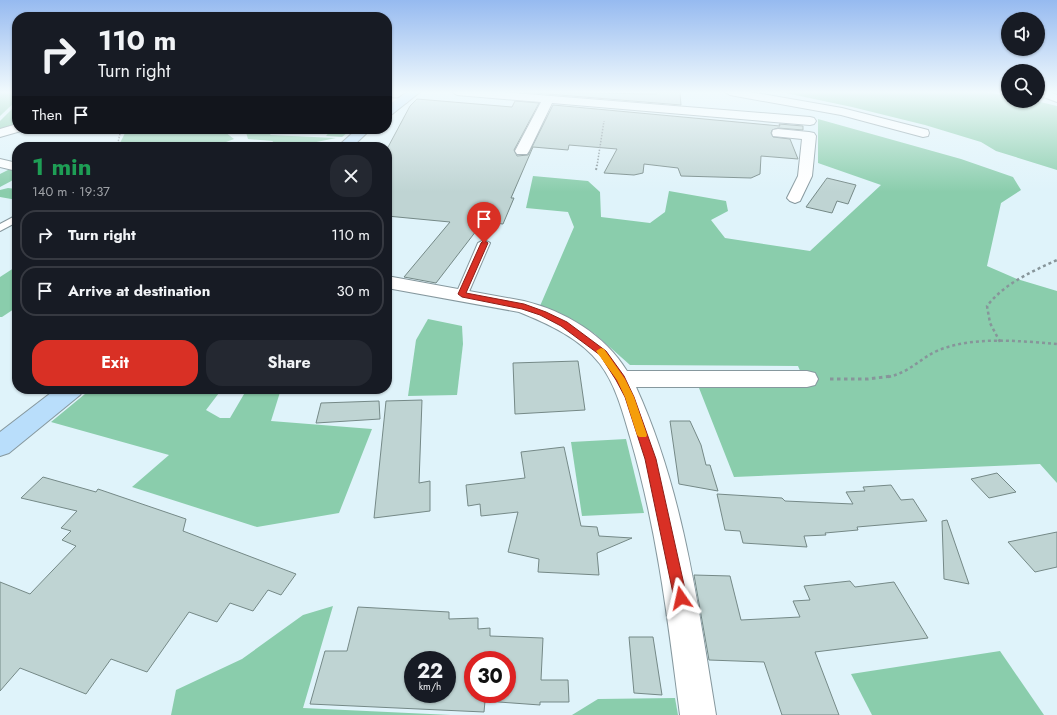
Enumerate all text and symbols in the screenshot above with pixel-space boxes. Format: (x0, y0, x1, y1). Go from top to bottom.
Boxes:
map controls (1001, 12, 1045, 108)
button: sound (1001, 12, 1045, 56)
text: 110 m (98, 20, 176, 61)
icon: right (32, 28, 84, 80)
text: Turn right (98, 58, 170, 84)
button: search (1001, 64, 1045, 108)
text: Then (32, 104, 62, 126)
icon: arrive (70, 104, 92, 126)
text: 1 min (32, 149, 92, 184)
button: close (330, 155, 372, 197)
text: 140 m · 19:37 (32, 182, 110, 201)
pin (467, 202, 501, 243)
icon: arrive (473, 208, 495, 230)
icon: right (34, 224, 56, 246)
text: Turn right (68, 224, 136, 246)
text: 110 m (331, 224, 370, 246)
icon: arrive (34, 280, 56, 302)
text: Arrive at destination (68, 280, 210, 302)
text: 30 m (337, 280, 370, 302)
button: Exit (32, 340, 198, 386)
button: Share (206, 340, 372, 386)
position arrow (660, 577, 702, 619)
speed limit sign: 30 (464, 651, 516, 703)
text: 22 (417, 657, 443, 686)
text: km/h (419, 679, 441, 694)

